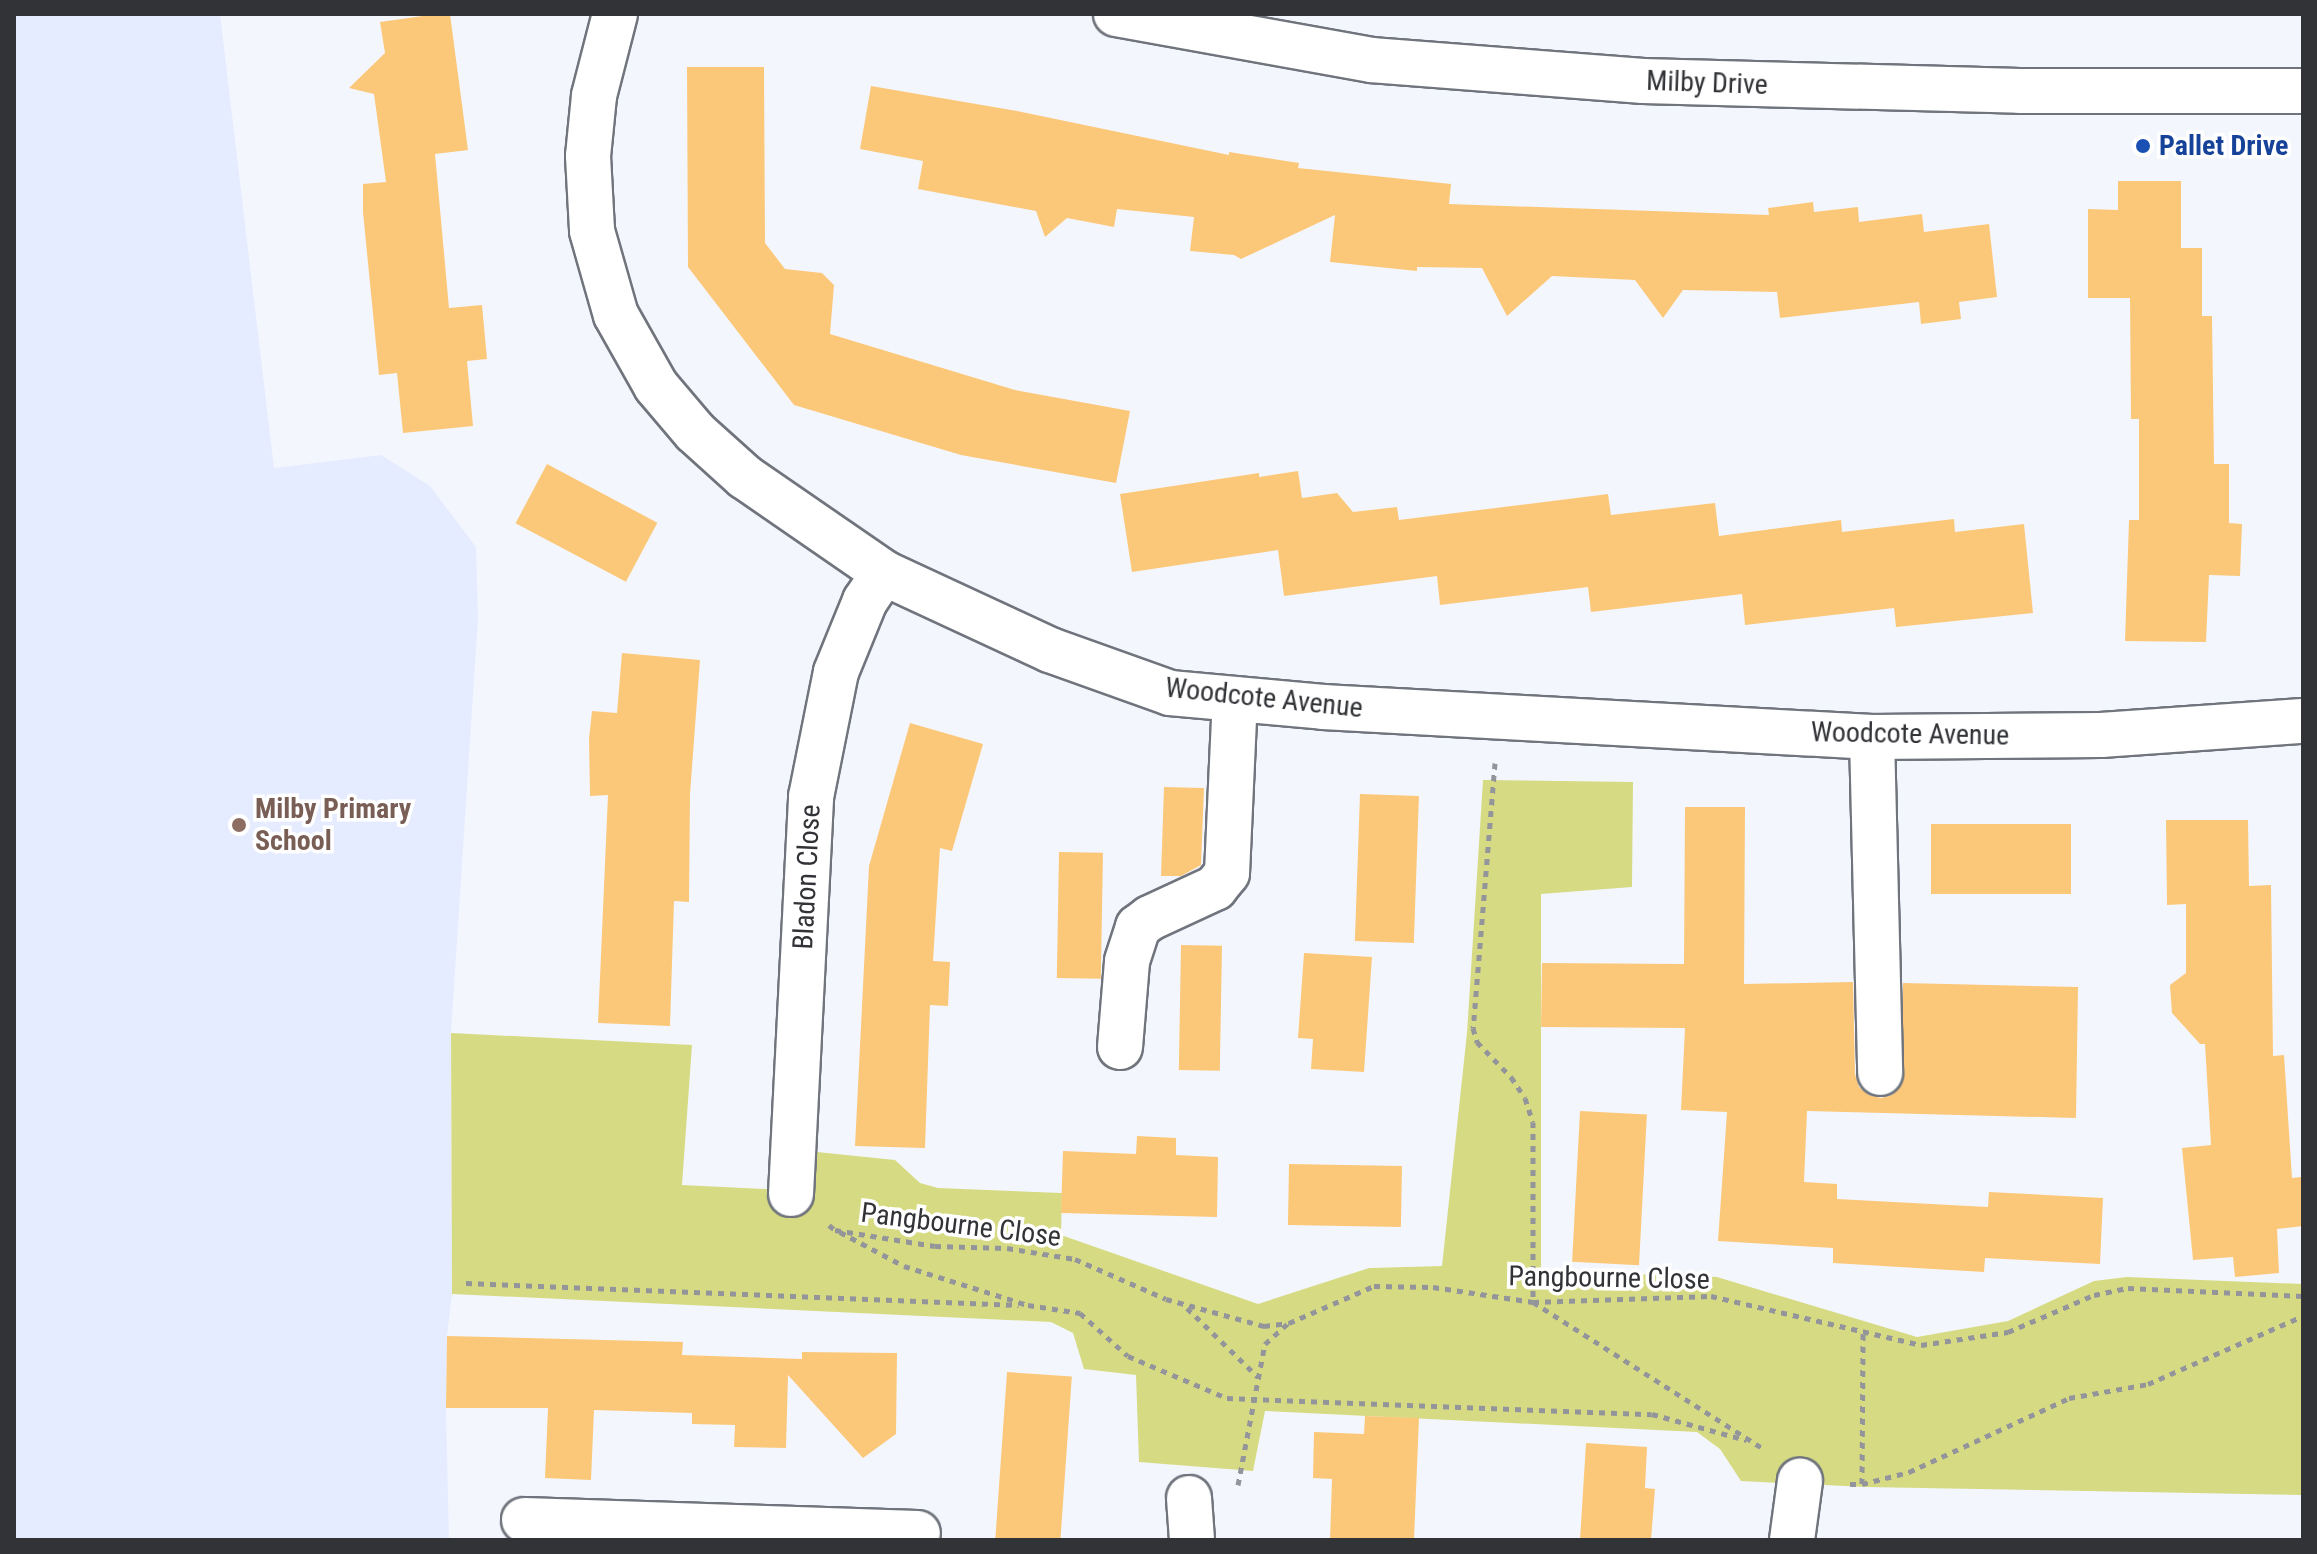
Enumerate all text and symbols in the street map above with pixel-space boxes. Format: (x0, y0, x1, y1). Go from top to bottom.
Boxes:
street label: Milby Drive (1646, 64, 1768, 102)
place label: Pallet Drive (2159, 129, 2288, 163)
marker: Pallet Drive (2134, 137, 2152, 155)
street label: Woodcote Avenue (1164, 671, 1364, 725)
street label: Woodcote Avenue (1811, 715, 2009, 753)
place label: Milby Primary School (255, 792, 411, 858)
street label: Bladon Close (786, 804, 828, 950)
marker: Milby Primary School (230, 816, 248, 834)
street label: Pangbourne Close (859, 1196, 1063, 1254)
street label: Pangbourne Close (1508, 1259, 1710, 1297)

